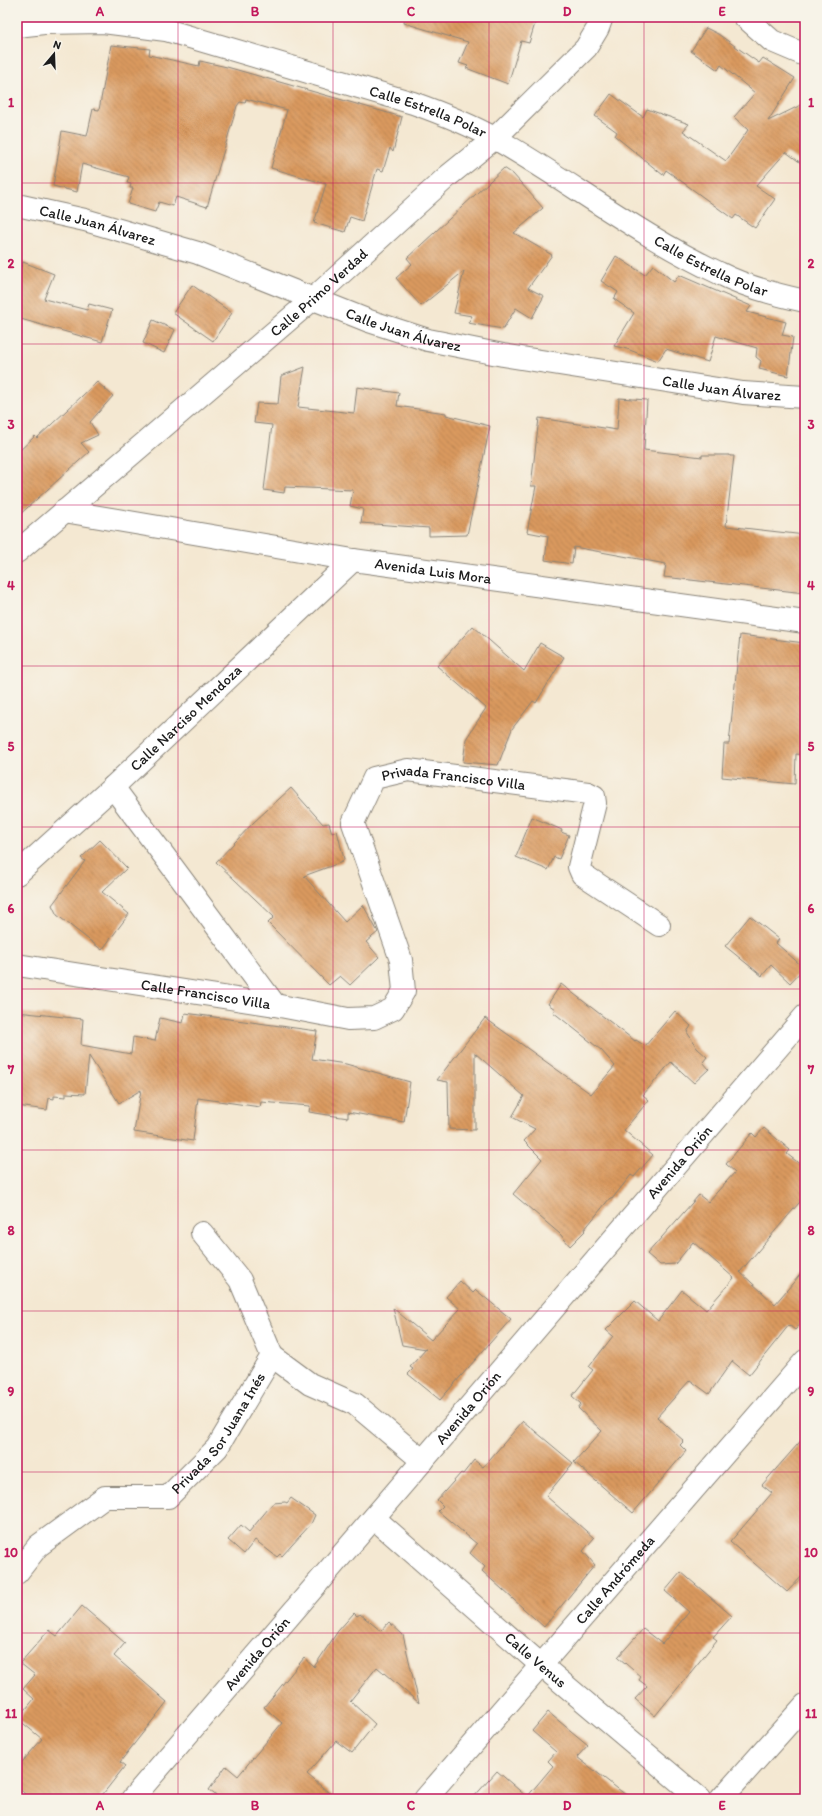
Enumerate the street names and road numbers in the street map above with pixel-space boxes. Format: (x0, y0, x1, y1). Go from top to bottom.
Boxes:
street label: Calle Estrella Polar (367, 82, 490, 141)
street label: Calle Juan Álvarez (38, 201, 158, 249)
street label: Calle Estrella Polar (651, 231, 770, 300)
street label: Calle Primo Verdad (266, 244, 372, 341)
street label: Calle Juan Álvarez (343, 304, 463, 355)
street label: Calle Juan Álvarez (661, 371, 782, 404)
street label: Avenida Luis Mora (374, 554, 493, 588)
street label: Calle Narciso Mendoza (126, 661, 246, 775)
street label: Privada Francisco Villa (379, 761, 527, 794)
street label: Calle Francisco Villa (140, 975, 272, 1013)
street label: Avenida Orión (643, 1122, 716, 1202)
street label: Avenida Orión (432, 1367, 505, 1448)
street label: Privada Sor Juana Inés (167, 1369, 269, 1498)
street label: Calle Andrómeda (572, 1531, 659, 1628)
street label: Avenida Orión (221, 1613, 294, 1694)
street label: Calle Venus (501, 1628, 570, 1692)

